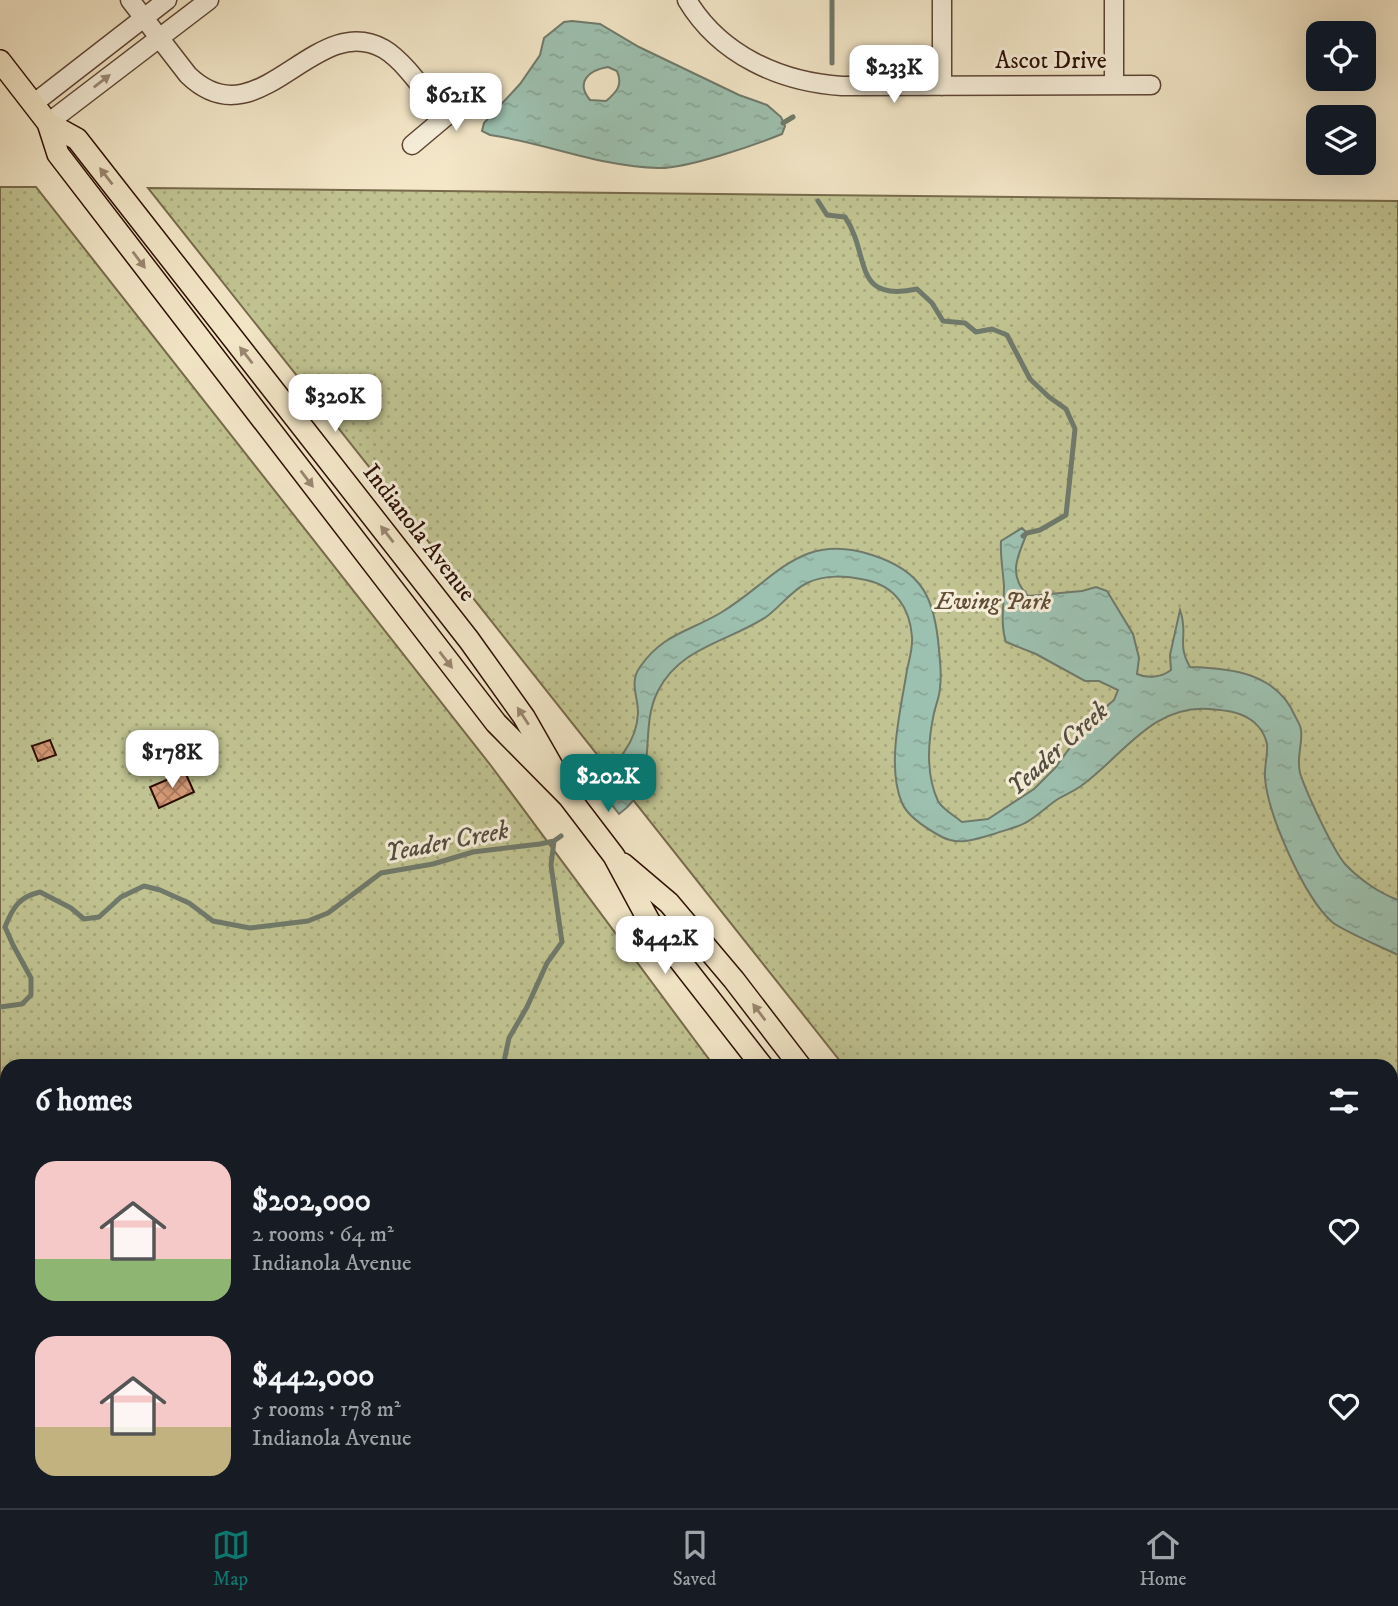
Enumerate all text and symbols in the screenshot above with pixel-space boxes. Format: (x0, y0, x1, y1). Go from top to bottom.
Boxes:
map controls (1306, 21, 1376, 175)
button: locate (1306, 21, 1376, 91)
pin: $233K (845, 46, 943, 105)
street label: Ascot Drive (995, 46, 1107, 76)
text: $233K (865, 53, 923, 82)
one-way arrow (92, 74, 110, 89)
pin: $621K (407, 74, 505, 133)
text: $621K (426, 81, 486, 110)
button: layers (1306, 105, 1376, 175)
one-way arrow (99, 167, 113, 185)
one-way arrow (132, 251, 146, 269)
one-way arrow (239, 346, 254, 364)
pin: $320K (286, 374, 384, 434)
text: $320K (305, 382, 365, 411)
street label: Indianola Avenue (356, 458, 482, 608)
one-way arrow (300, 470, 315, 488)
one-way arrow (380, 525, 394, 543)
park label: Ewing Park (933, 587, 1051, 617)
one-way arrow (439, 650, 454, 668)
water label: Yeader Creek (1000, 695, 1116, 803)
one-way arrow (516, 706, 529, 726)
pin: $178K (123, 730, 221, 790)
text: $178K (142, 738, 202, 767)
pin: $202K (559, 754, 657, 814)
text: $202K (576, 762, 640, 791)
water label: Yeader Creek (382, 814, 512, 870)
pin: $442K (616, 916, 714, 976)
text: $442K (632, 924, 698, 953)
one-way arrow (751, 1003, 766, 1021)
icon: filters (1325, 1082, 1363, 1120)
text: 6 homes (35, 1083, 132, 1120)
text: $202,000 (252, 1183, 371, 1220)
icon: home (91, 1189, 175, 1273)
icon: heart (1325, 1212, 1363, 1250)
text: 2 rooms · 64 m² (252, 1220, 394, 1249)
text: Indianola Avenue (252, 1249, 412, 1278)
text: $442,000 (252, 1358, 374, 1395)
icon: home (91, 1364, 175, 1448)
icon: heart (1325, 1387, 1363, 1425)
text: 5 rooms · 178 m² (252, 1395, 401, 1424)
text: Indianola Avenue (252, 1424, 412, 1453)
tab: Map (212, 1526, 250, 1591)
tab: Saved (673, 1526, 716, 1591)
tab: Home (1139, 1526, 1186, 1591)

